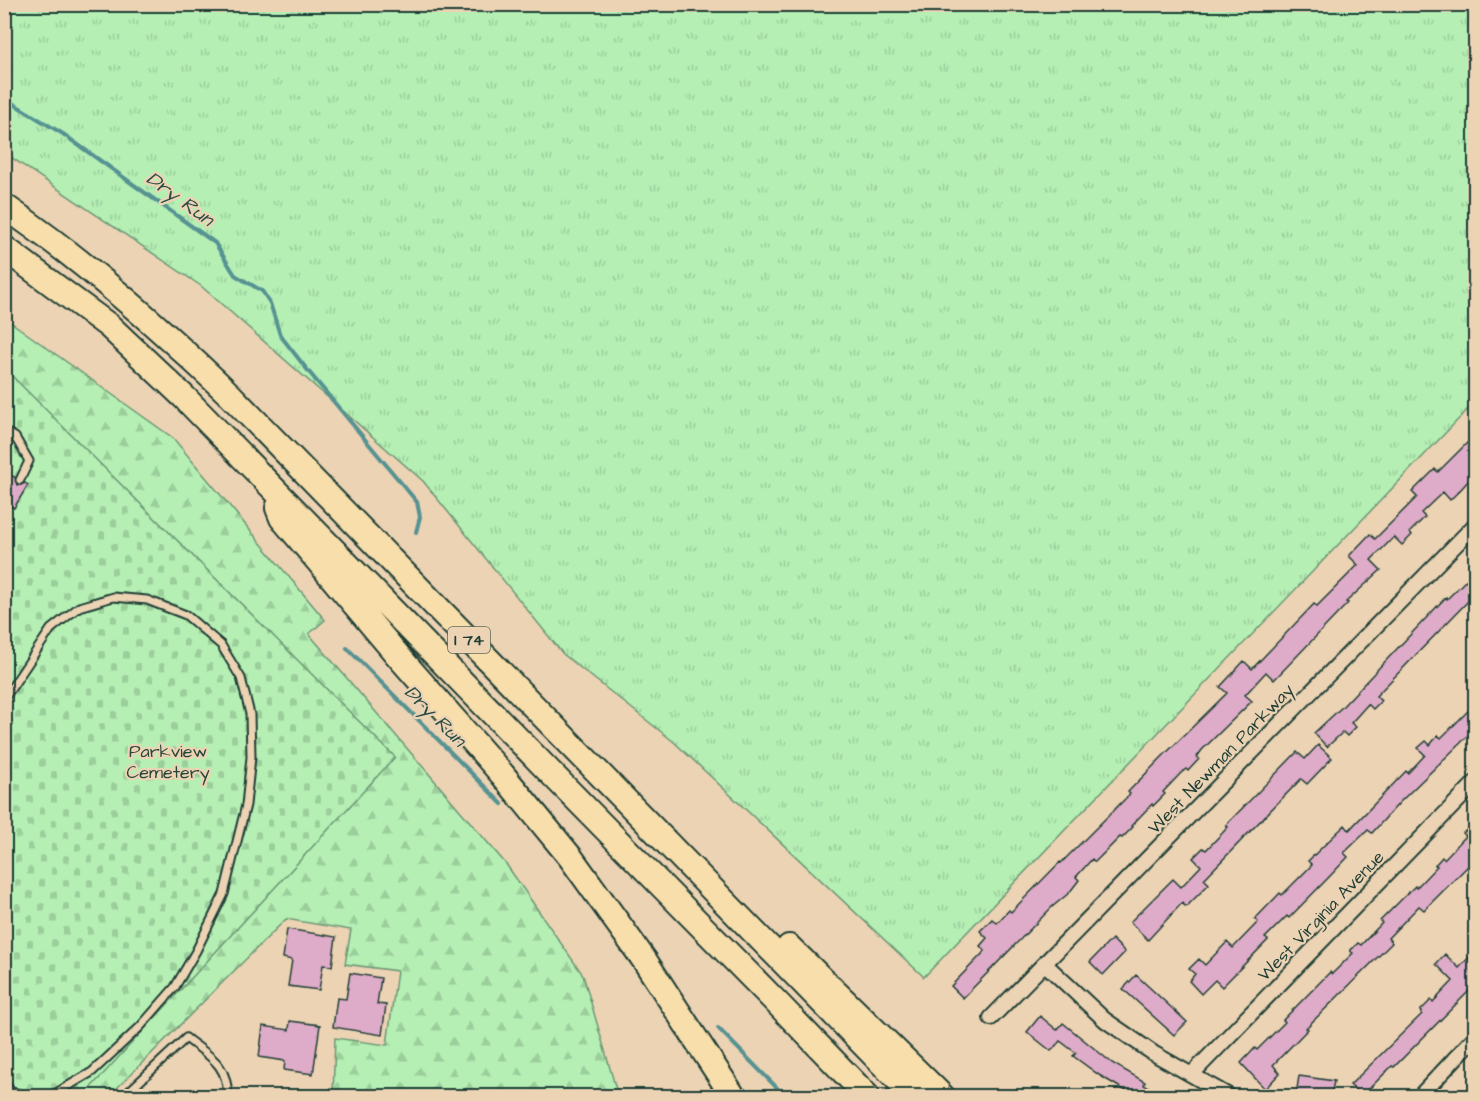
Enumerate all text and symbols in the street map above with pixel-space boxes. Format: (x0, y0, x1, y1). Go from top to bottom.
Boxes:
water label: Dry Run (140, 165, 221, 235)
road number: I 74 (448, 627, 490, 653)
street label: West Newman Parkway (1142, 678, 1300, 840)
water label: Dry Run (397, 679, 474, 755)
park label: Parkview Cemetery (126, 739, 210, 786)
street label: West Virginia Avenue (1252, 845, 1391, 987)

